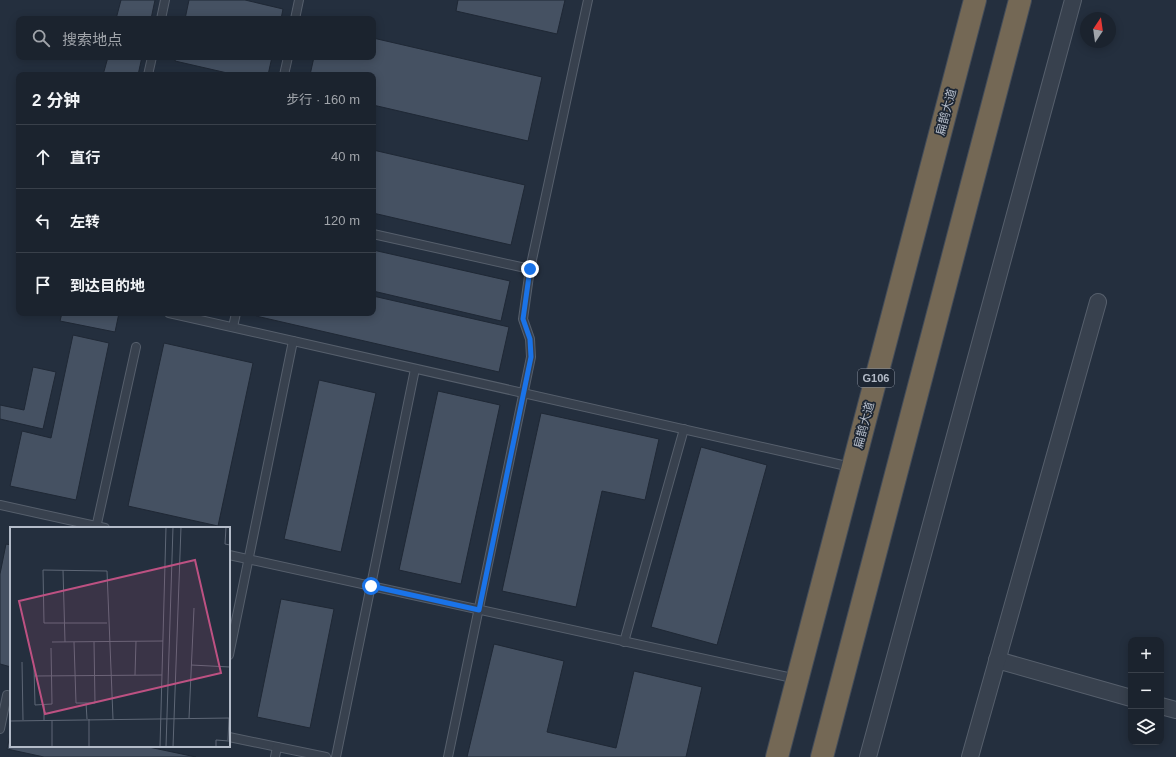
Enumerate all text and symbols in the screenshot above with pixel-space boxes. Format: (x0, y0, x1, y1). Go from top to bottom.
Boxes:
north arrow (1080, 12, 1116, 48)
search box (16, 16, 376, 60)
icon: search (30, 27, 52, 49)
text: 搜索地点 (62, 31, 122, 48)
street label: 扁鹊大道 (933, 87, 959, 137)
text: 2 分钟 (32, 91, 80, 110)
text: 步行 · 160 m (286, 92, 360, 107)
icon: ahead (32, 146, 54, 168)
text: 直行 (70, 149, 100, 166)
text: 40 m (331, 149, 360, 164)
icon: left (32, 210, 54, 232)
text: 左转 (70, 213, 100, 230)
text: 120 m (324, 213, 360, 228)
route end (521, 260, 539, 278)
icon: arrive (32, 274, 54, 296)
text: 到达目的地 (70, 277, 145, 294)
road number: G106 (858, 369, 894, 387)
street label: 扁鹊大道 (851, 400, 877, 450)
inset map (10, 527, 230, 747)
route start (362, 577, 380, 595)
map controls (1128, 637, 1164, 745)
button: + (1128, 637, 1164, 673)
button: − (1128, 673, 1164, 709)
button: layers (1128, 709, 1164, 745)

